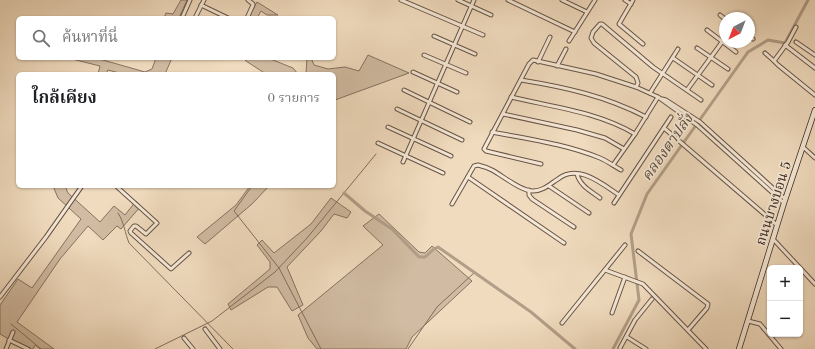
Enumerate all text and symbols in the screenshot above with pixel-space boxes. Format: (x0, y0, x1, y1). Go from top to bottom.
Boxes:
north arrow (719, 12, 755, 48)
search box (16, 16, 336, 60)
icon: search (30, 27, 52, 49)
text: ค้นหาที่นี่ (62, 31, 118, 46)
text: ใกล้เคียง (32, 90, 97, 107)
text: 0 รายการ (267, 92, 320, 105)
water label: คลองตาปลั่ง (636, 108, 697, 184)
street label: ถนนบางบอน 5 (754, 159, 794, 247)
map controls (767, 265, 803, 337)
button: + (767, 265, 803, 301)
button: − (767, 301, 803, 337)

